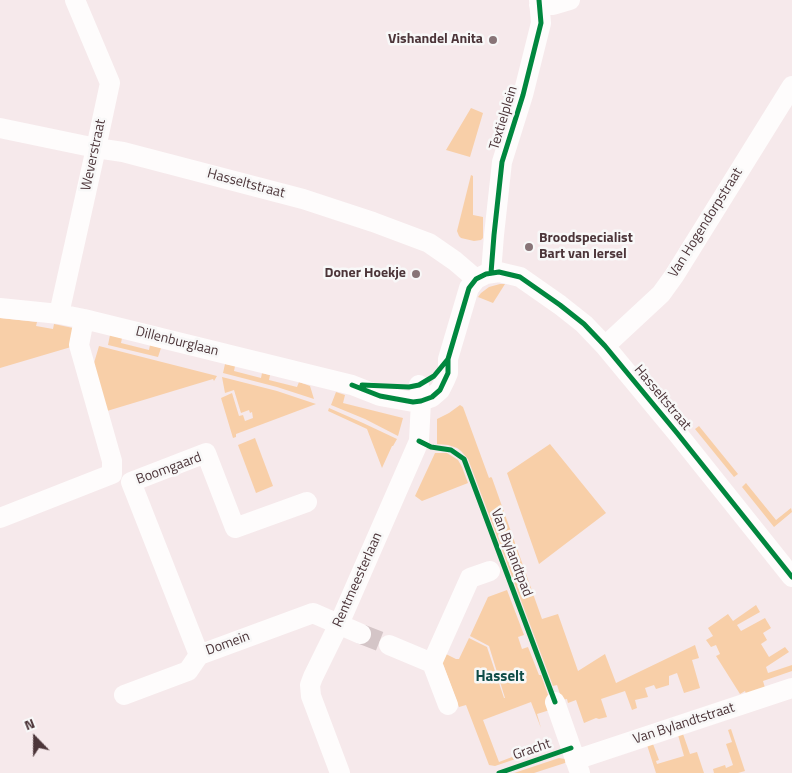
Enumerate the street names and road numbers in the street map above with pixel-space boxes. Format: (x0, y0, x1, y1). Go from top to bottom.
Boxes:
street label: Textielplein (486, 84, 522, 152)
street label: Weverstraat (78, 118, 110, 192)
street label: Van Hogendorpstraat (665, 165, 747, 281)
street label: Hasseltstraat (205, 166, 287, 202)
street label: Dillenburglaan (134, 324, 220, 360)
street label: Hasseltstraat (630, 362, 694, 434)
street label: Boomgaard (134, 449, 204, 489)
street label: Van Bylandtpad (487, 507, 535, 599)
street label: Rentmeesterlaan (330, 530, 386, 630)
street label: Domein (204, 628, 252, 660)
street label: Van Bylandtstraat (631, 700, 737, 748)
street label: Gracht (511, 736, 553, 764)

